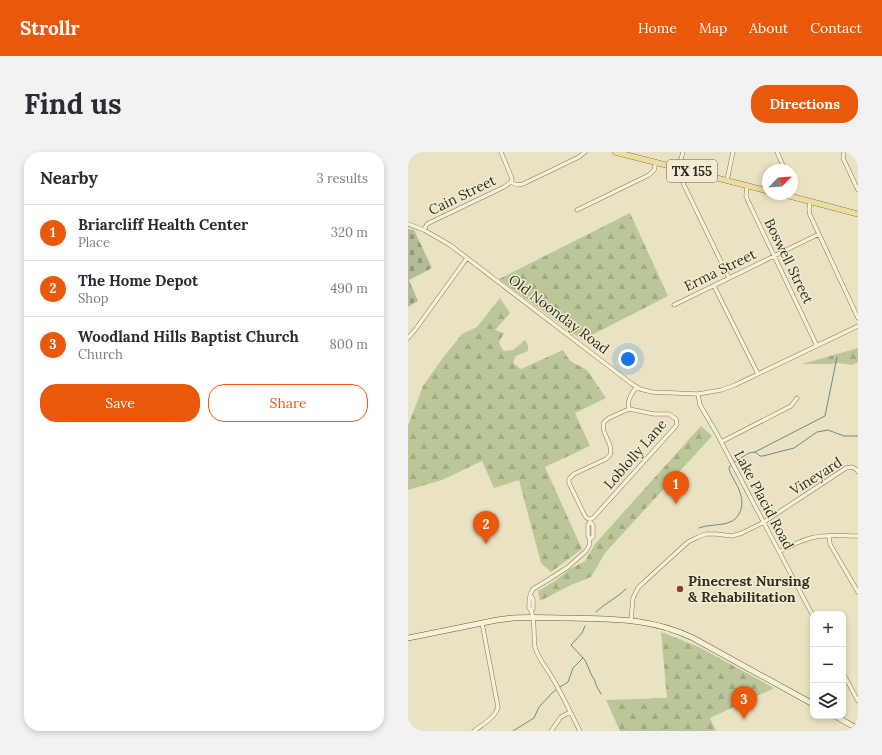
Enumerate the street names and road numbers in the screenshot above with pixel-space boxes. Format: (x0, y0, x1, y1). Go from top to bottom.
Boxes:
road number: TX 155 (667, 160, 717, 182)
street label: Cain Street (425, 171, 499, 219)
street label: Boswell Street (761, 215, 818, 307)
street label: Erma Street (681, 245, 759, 295)
street label: Old Noonday Road (505, 270, 613, 358)
street label: Loblolly Lane (600, 415, 671, 493)
street label: Lake Placid Road (730, 447, 798, 553)
street label: Vineyard (786, 453, 845, 499)

